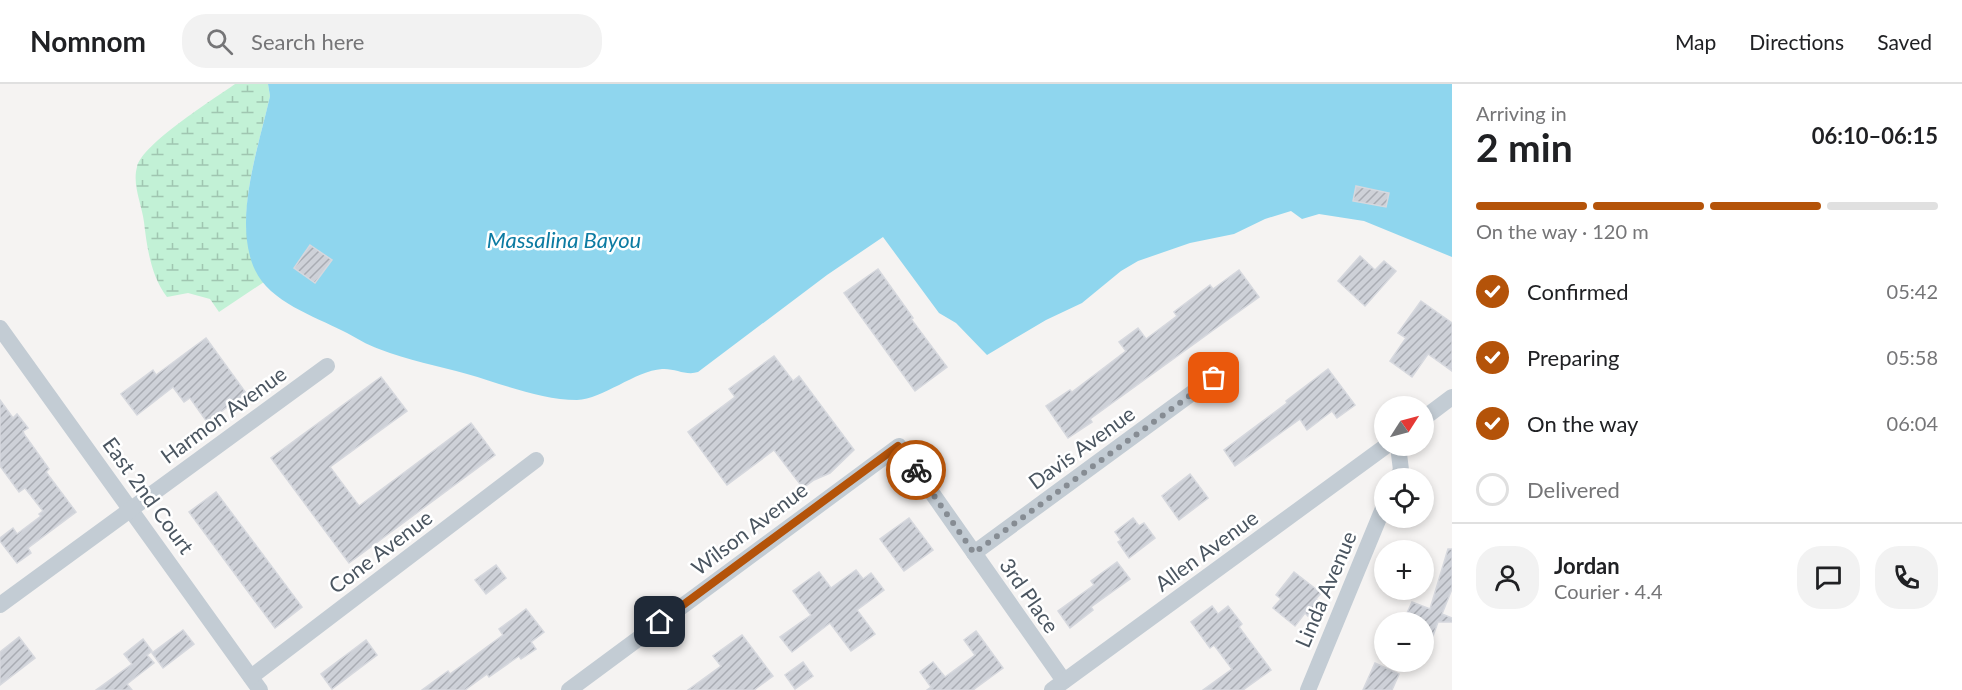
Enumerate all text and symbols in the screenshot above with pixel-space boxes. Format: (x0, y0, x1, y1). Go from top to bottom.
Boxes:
search box (182, 14, 602, 68)
text: Nomnom (30, 24, 146, 58)
icon: search (203, 25, 236, 58)
text: Search here (251, 28, 364, 55)
text: Map (1675, 29, 1716, 54)
text: Directions (1749, 29, 1844, 54)
text: Saved (1877, 29, 1932, 54)
text: Arriving in (1476, 101, 1567, 125)
text: 06:10–06:15 (1812, 122, 1938, 149)
text: 2 min (1476, 124, 1573, 170)
text: On the way · 120 m (1476, 219, 1649, 243)
water label: Massalina Bayou (487, 226, 641, 253)
icon: check (1476, 275, 1509, 308)
text: Confirmed (1527, 278, 1629, 305)
text: 05:42 (1887, 279, 1938, 303)
icon: check (1476, 341, 1509, 374)
text: Preparing (1527, 344, 1619, 371)
text: 05:58 (1887, 345, 1938, 369)
pin (1188, 352, 1239, 403)
street label: Harmon Avenue (155, 360, 291, 468)
icon: bag (1197, 361, 1230, 394)
north arrow (1374, 396, 1434, 456)
map controls (1374, 396, 1434, 672)
street label: Davis Avenue (1023, 400, 1139, 494)
icon: check (1476, 407, 1509, 440)
text: On the way (1527, 410, 1638, 437)
text: 06:04 (1887, 411, 1938, 435)
street label: East 2nd Court (98, 432, 200, 559)
courier (886, 440, 946, 500)
icon: bike (900, 454, 933, 487)
button: locate (1374, 468, 1434, 528)
street label: Wilson Avenue (686, 476, 812, 580)
text: Delivered (1527, 476, 1620, 503)
street label: Cone Avenue (323, 504, 437, 598)
street label: Allen Avenue (1150, 504, 1262, 596)
street label: Linda Avenue (1289, 527, 1361, 651)
button: + (1374, 540, 1434, 600)
button: person (1476, 546, 1539, 609)
button: chat (1797, 546, 1860, 609)
button: phone (1875, 546, 1938, 609)
text: Jordan (1554, 552, 1620, 579)
street label: 3rd Place (995, 553, 1065, 637)
text: Courier · 4.4 (1554, 579, 1663, 603)
pin (634, 596, 685, 647)
icon: home (643, 605, 676, 638)
button: − (1374, 612, 1434, 672)

